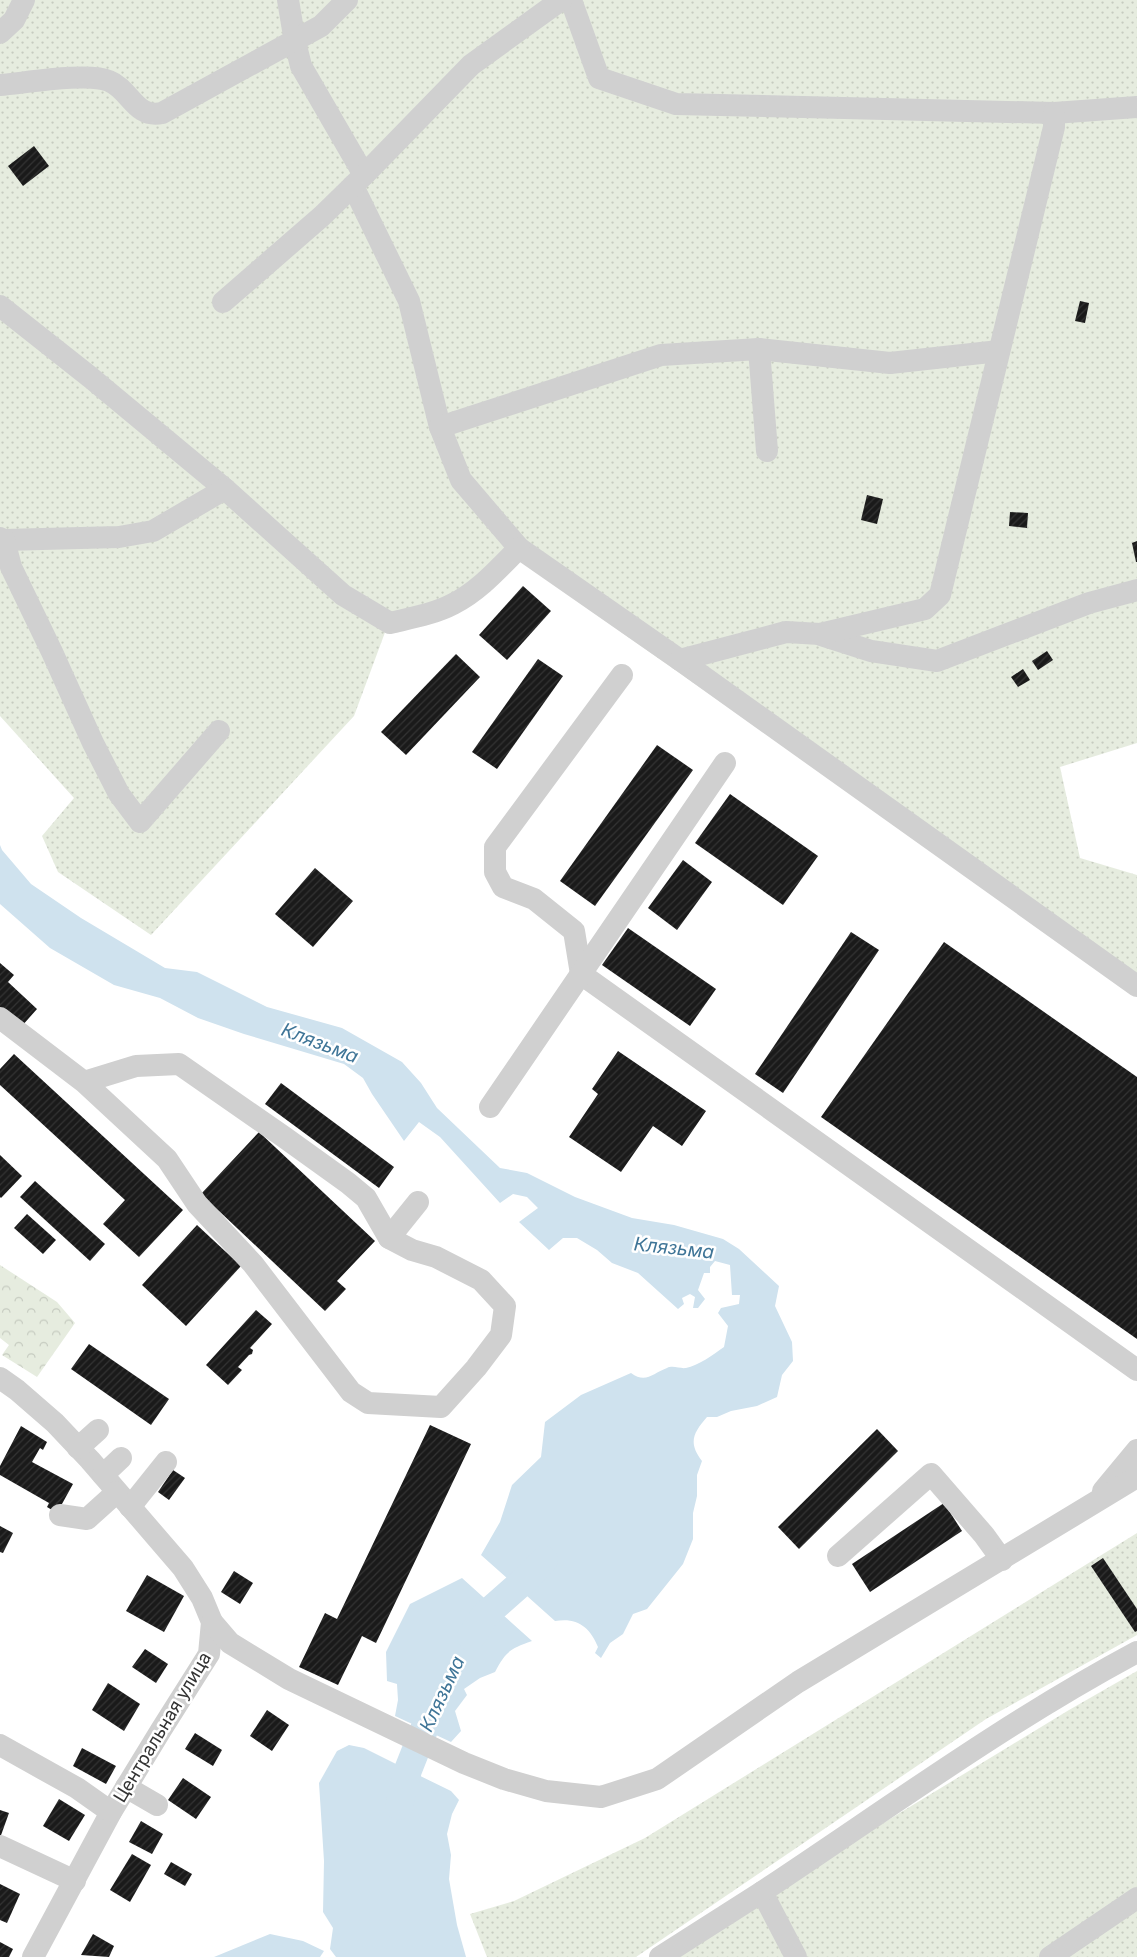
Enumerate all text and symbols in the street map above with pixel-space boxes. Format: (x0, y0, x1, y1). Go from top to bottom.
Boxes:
water label: Клязьма (278, 1018, 362, 1068)
water label: Клязьма (633, 1232, 716, 1264)
street label: Центральная улица (109, 1648, 215, 1806)
water label: Клязьма (415, 1652, 470, 1735)

